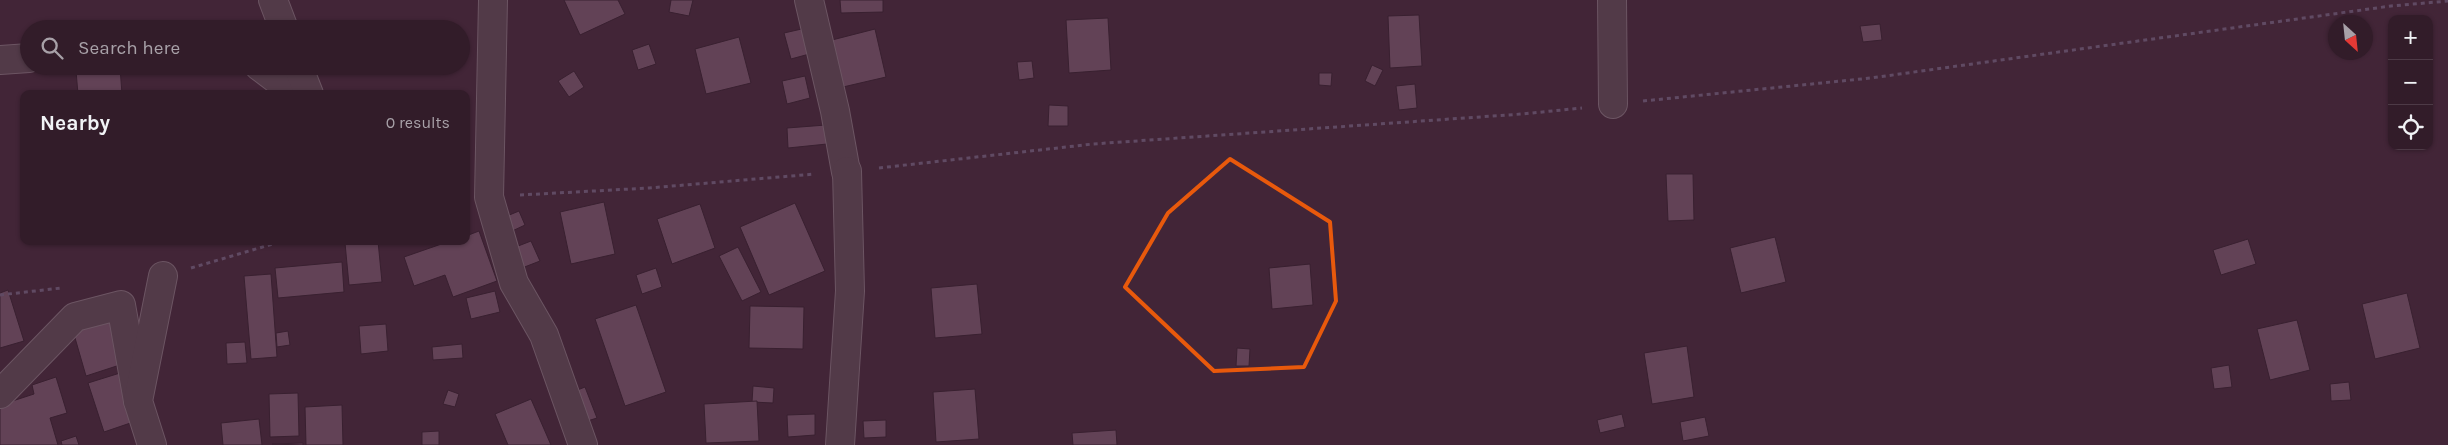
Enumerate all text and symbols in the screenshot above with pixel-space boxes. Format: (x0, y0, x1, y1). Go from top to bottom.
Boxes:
north arrow (2328, 15, 2373, 60)
map controls (2388, 15, 2433, 150)
button: + (2388, 15, 2433, 60)
search box (20, 20, 470, 75)
icon: search (38, 34, 66, 62)
text: Search here (78, 37, 180, 59)
button: − (2388, 60, 2433, 105)
button: locate (2388, 105, 2433, 150)
text: Nearby (40, 111, 110, 135)
text: 0 results (386, 113, 450, 132)

